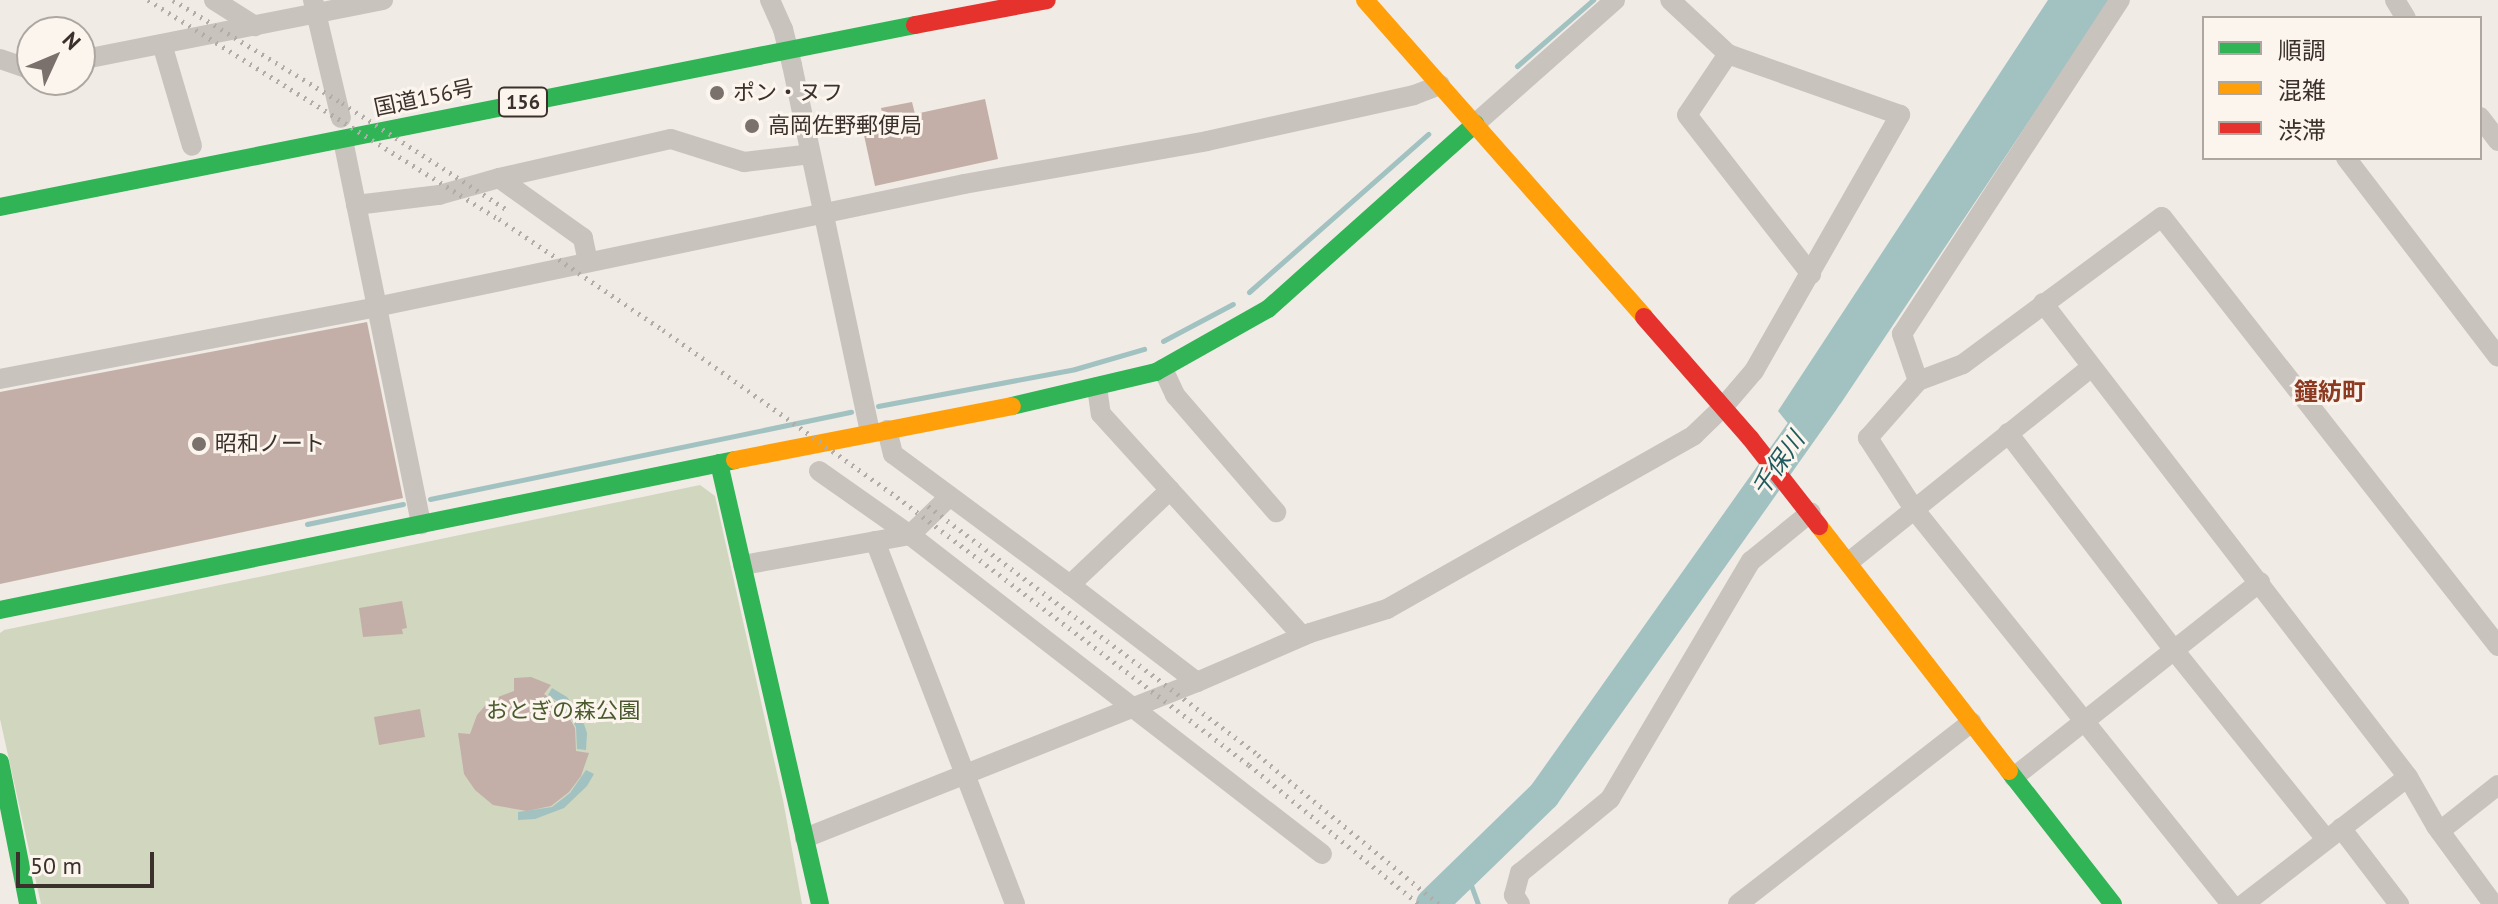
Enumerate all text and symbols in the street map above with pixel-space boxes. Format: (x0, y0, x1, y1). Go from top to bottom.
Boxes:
north arrow (16, 16, 96, 96)
legend (2202, 16, 2482, 160)
text: N (57, 26, 87, 56)
text: 順調 (2278, 35, 2326, 66)
street label: 国道156号 (371, 74, 477, 122)
text: 混雑 (2278, 75, 2326, 106)
place label: ポン・ヌフ (733, 80, 843, 106)
marker: ポン・ヌフ (708, 84, 726, 102)
road number: 156 (497, 86, 549, 118)
place label: 高岡佐野郵便局 (768, 113, 922, 139)
text: 渋滞 (2278, 115, 2326, 146)
marker: 高岡佐野郵便局 (743, 117, 761, 135)
district label: 鐘紡町 (2294, 378, 2366, 406)
water label: 千保川 (1746, 426, 1810, 502)
place label: 昭和ノート (215, 431, 325, 457)
marker: 昭和ノート (190, 435, 208, 453)
park label: おとぎの森公園 (486, 698, 640, 724)
scale bar (20, 836, 158, 886)
text: 50 m (30, 850, 82, 881)

